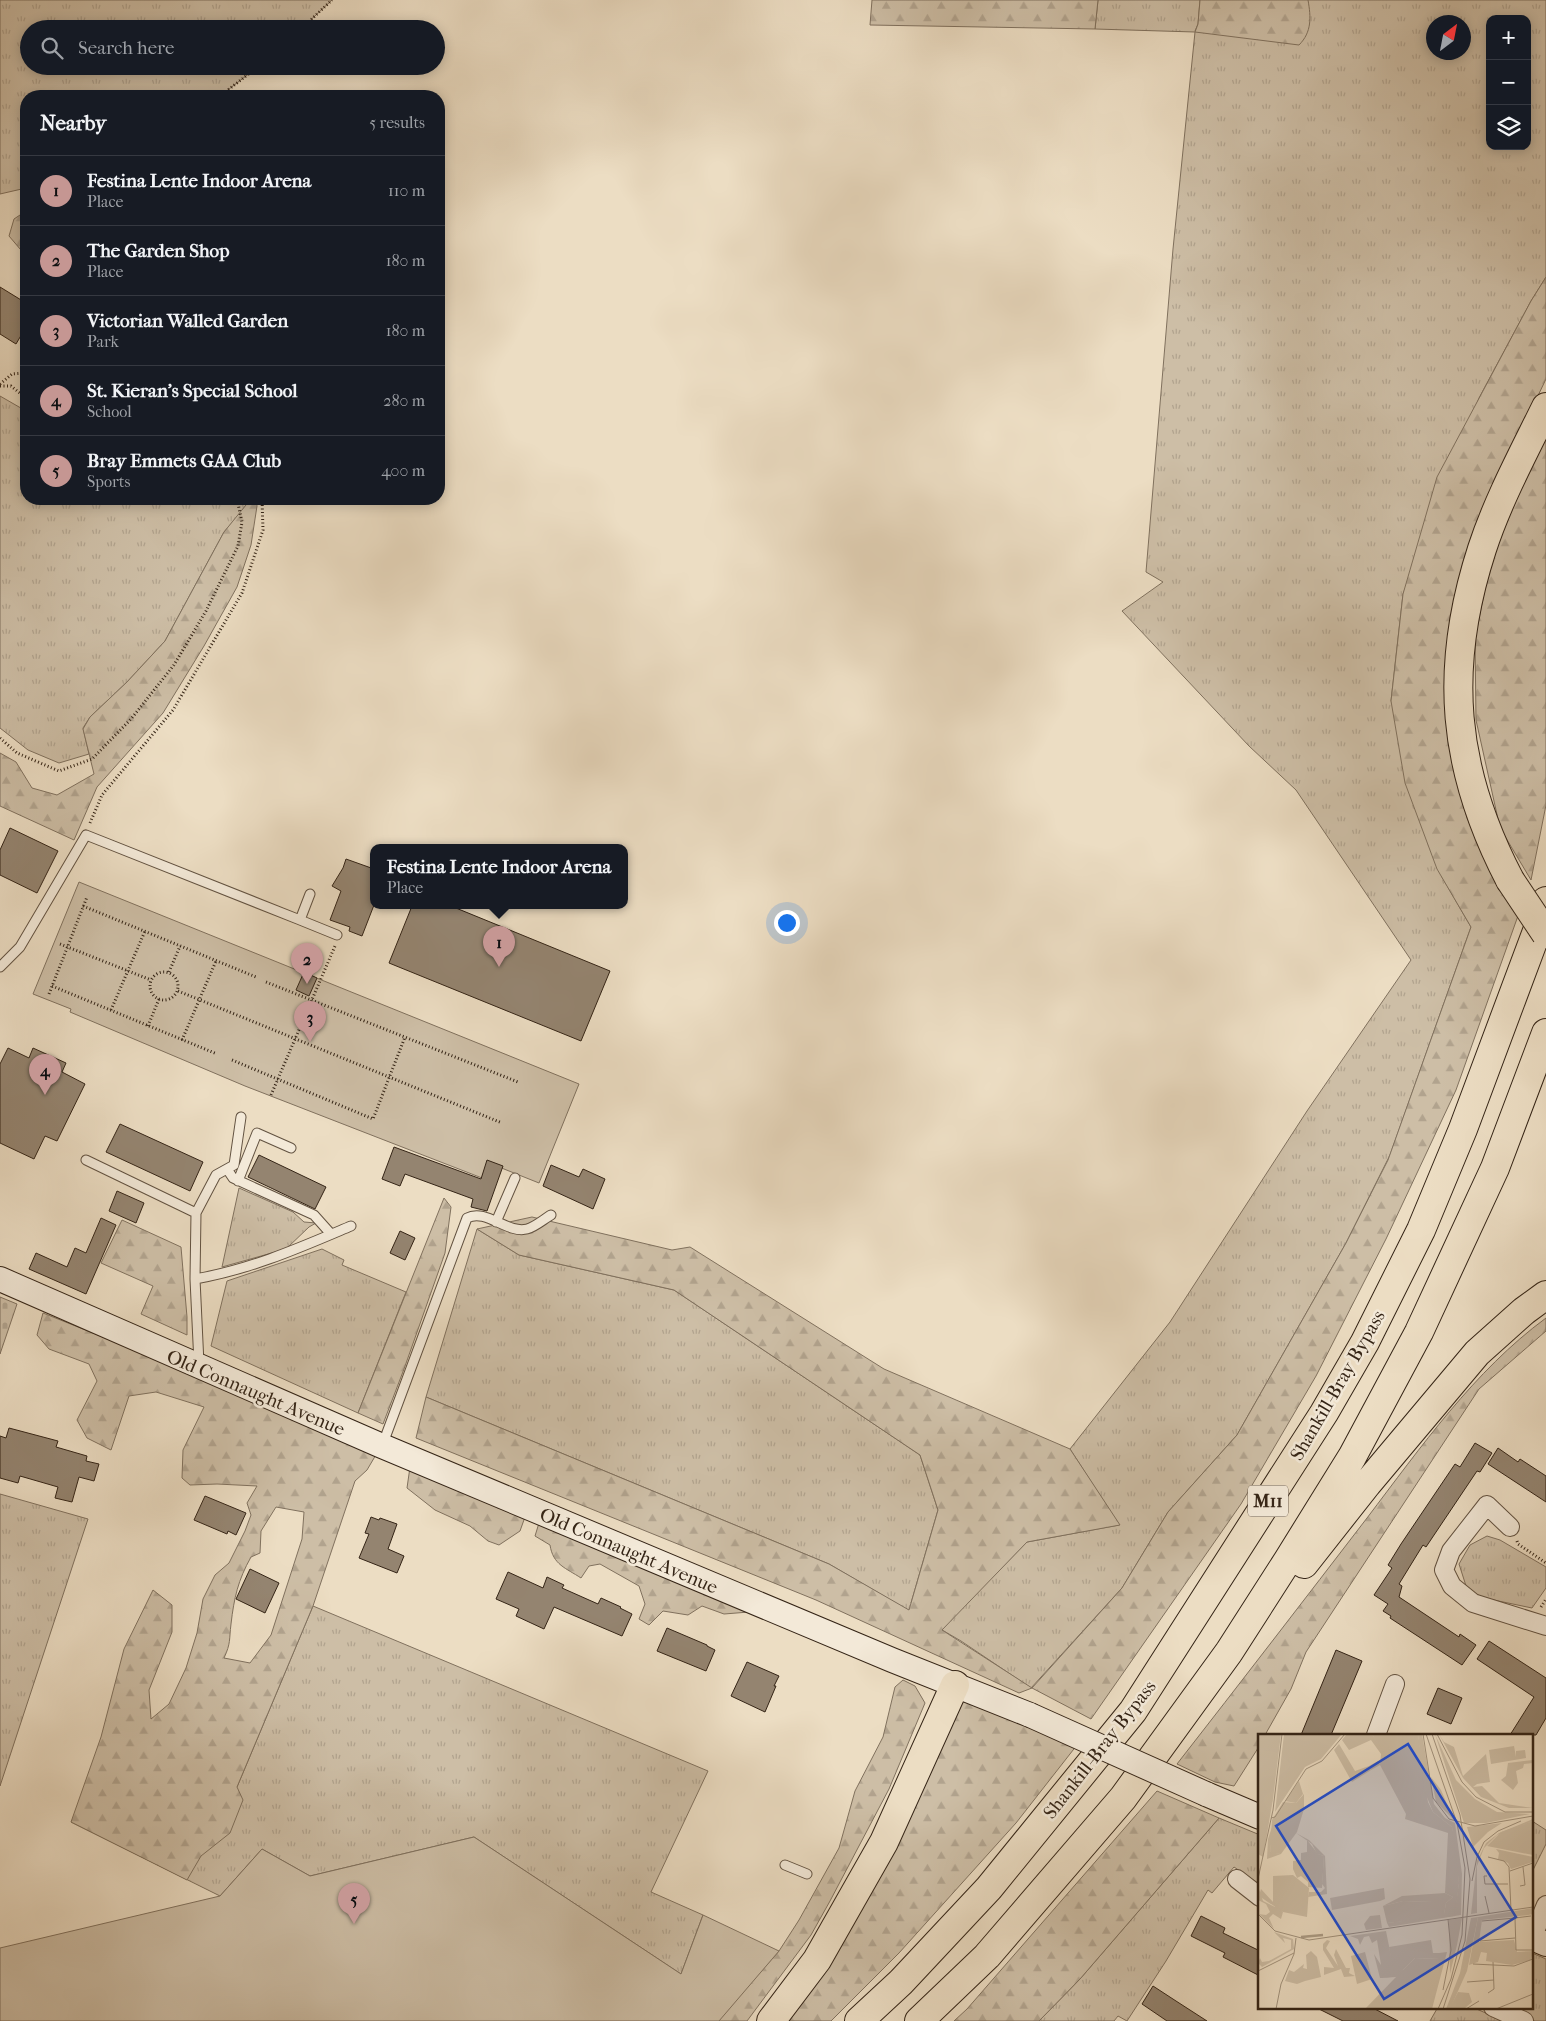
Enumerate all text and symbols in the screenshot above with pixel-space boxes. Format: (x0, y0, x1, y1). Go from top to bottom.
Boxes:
north arrow (1426, 15, 1471, 60)
map controls (1486, 15, 1531, 150)
button: + (1486, 15, 1531, 60)
search box (20, 20, 445, 75)
icon: search (38, 34, 66, 62)
text: Search here (78, 37, 174, 59)
button: − (1486, 60, 1531, 105)
button: layers (1486, 105, 1531, 150)
text: Nearby (40, 111, 106, 135)
text: 5 results (369, 113, 425, 132)
text: Festina Lente Indoor Arena (87, 170, 311, 192)
text: 1 (53, 181, 59, 200)
text: 110 m (388, 181, 425, 200)
text: Place (87, 192, 123, 211)
text: The Garden Shop (87, 240, 230, 262)
text: 2 (52, 251, 60, 270)
text: 180 m (386, 251, 425, 270)
text: Place (87, 262, 123, 281)
text: Victorian Walled Garden (87, 310, 288, 332)
text: 3 (53, 321, 59, 340)
text: 180 m (386, 321, 425, 340)
text: Park (87, 332, 119, 351)
text: St. Kieran’s Special School (87, 380, 298, 402)
text: 4 (51, 391, 61, 410)
text: 280 m (383, 391, 425, 410)
text: School (87, 402, 132, 421)
text: Bray Emmets GAA Club (87, 450, 281, 472)
text: 5 (53, 461, 59, 480)
text: 400 m (381, 461, 425, 480)
text: Sports (87, 472, 130, 491)
popup (370, 844, 628, 909)
text: Festina Lente Indoor Arena (387, 856, 611, 878)
text: Place (387, 878, 423, 897)
your location (774, 910, 800, 936)
pin: 1 (483, 926, 515, 967)
pin: 2 (291, 943, 323, 984)
pin: 3 (294, 1001, 326, 1042)
pin: 4 (29, 1054, 61, 1095)
street label: Shankill-Bray Bypass (1286, 1306, 1390, 1465)
street label: Old Connaught Avenue (163, 1345, 348, 1440)
road number: M11 (1248, 1485, 1288, 1516)
street label: Old Connaught Avenue (536, 1503, 721, 1598)
street label: Shankill-Bray Bypass (1039, 1676, 1161, 1823)
inset map (1258, 1734, 1534, 2008)
pin: 5 (338, 1883, 370, 1924)

